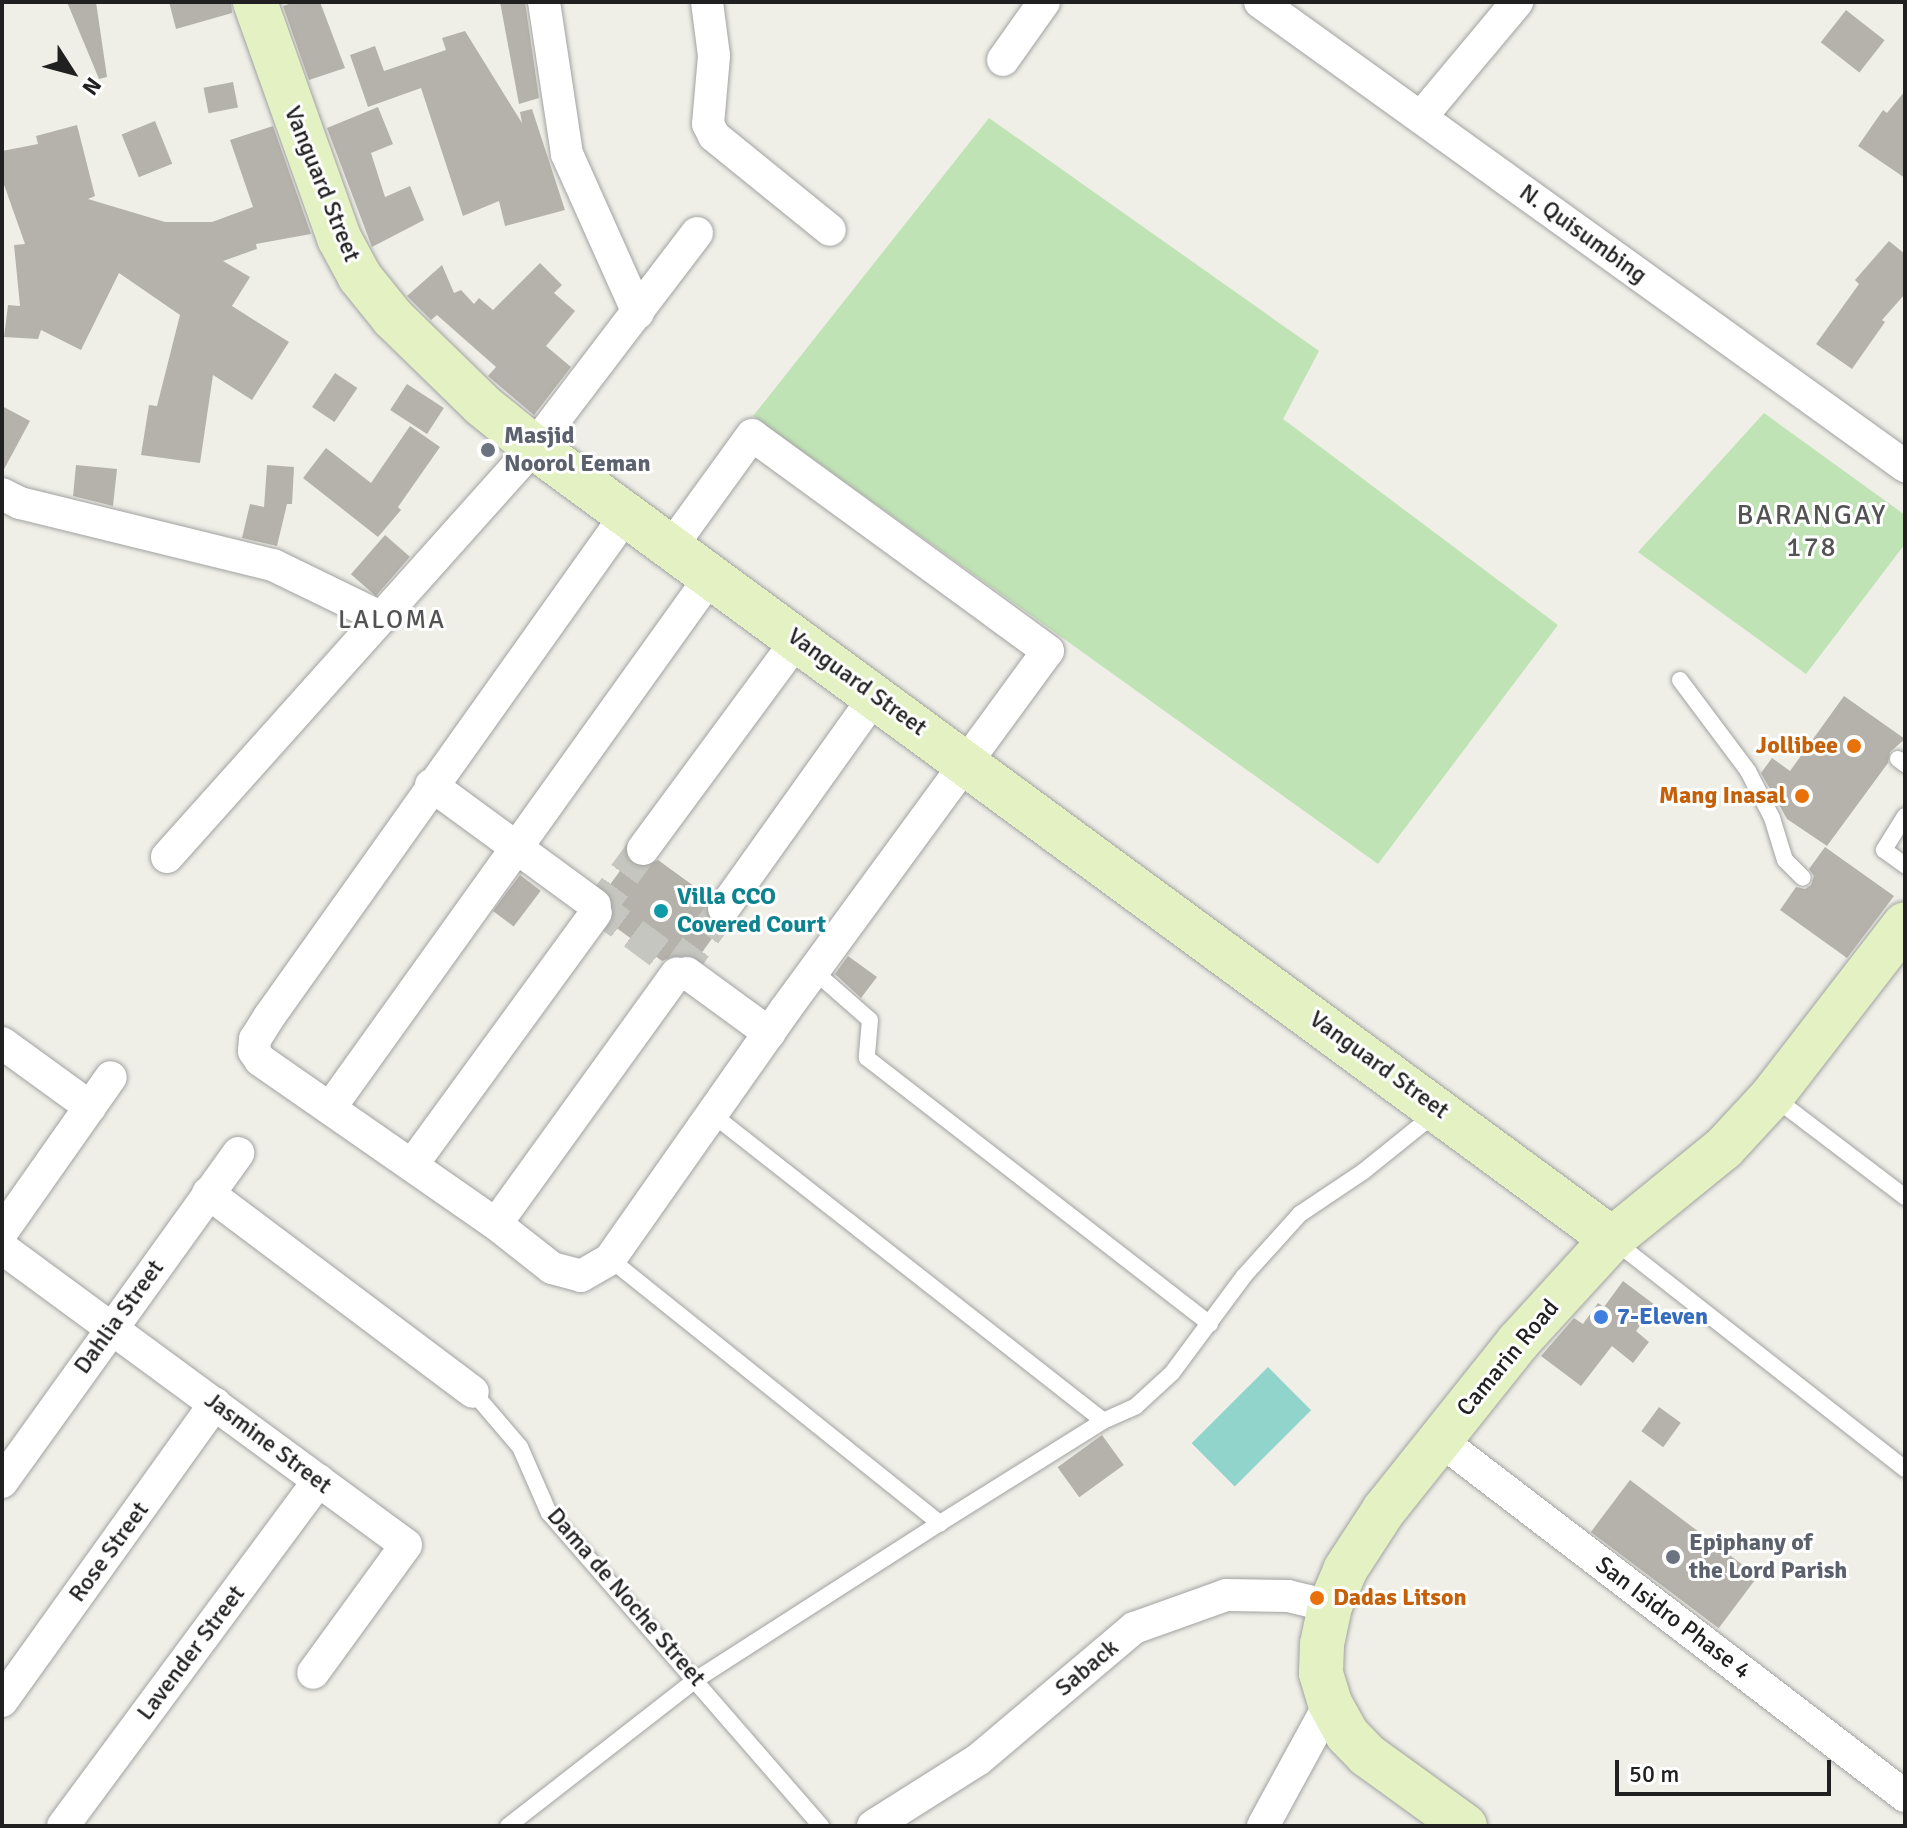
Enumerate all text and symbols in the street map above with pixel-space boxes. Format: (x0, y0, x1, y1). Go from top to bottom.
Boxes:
north arrow (32, 32, 112, 112)
text: N (76, 72, 107, 101)
street label: Vanguard Street (278, 102, 366, 266)
street label: N. Quisumbing (1514, 178, 1652, 290)
place label: Masjid Noorol Eeman (504, 422, 651, 478)
marker: Masjid Noorol Eeman (479, 441, 497, 459)
district label: BARANGAY 178 (1737, 498, 1887, 564)
district label: LALOMA (338, 605, 446, 637)
street label: Vanguard Street (782, 622, 932, 742)
place label: Jollibee (1756, 732, 1838, 760)
marker: Jollibee (1845, 737, 1863, 755)
place label: Mang Inasal (1659, 782, 1786, 810)
marker: Mang Inasal (1793, 787, 1811, 805)
place label: Villa CCO Covered Court (677, 883, 826, 939)
marker: Villa CCO Covered Court (652, 902, 670, 920)
street label: Vanguard Street (1304, 1005, 1454, 1125)
street label: Dahlia Street (68, 1254, 170, 1380)
street label: Camarin Road (1451, 1294, 1565, 1422)
place label: 7-Eleven (1617, 1303, 1708, 1331)
marker: 7-Eleven (1592, 1308, 1610, 1326)
street label: Jasmine Street (199, 1386, 337, 1500)
street label: Rose Street (63, 1496, 155, 1608)
street label: Dama de Noche Street (541, 1502, 711, 1692)
place label: Epiphany of the Lord Parish (1689, 1529, 1847, 1585)
marker: Epiphany of the Lord Parish (1664, 1548, 1682, 1566)
street label: San Isidro Phase 4 (1590, 1550, 1756, 1686)
street label: Lavender Street (131, 1580, 251, 1726)
place label: Dadas Litson (1333, 1584, 1467, 1612)
marker: Dadas Litson (1308, 1589, 1326, 1607)
street label: Saback (1050, 1633, 1124, 1703)
scale bar (1619, 1744, 1835, 1794)
text: 50 m (1629, 1759, 1679, 1789)

